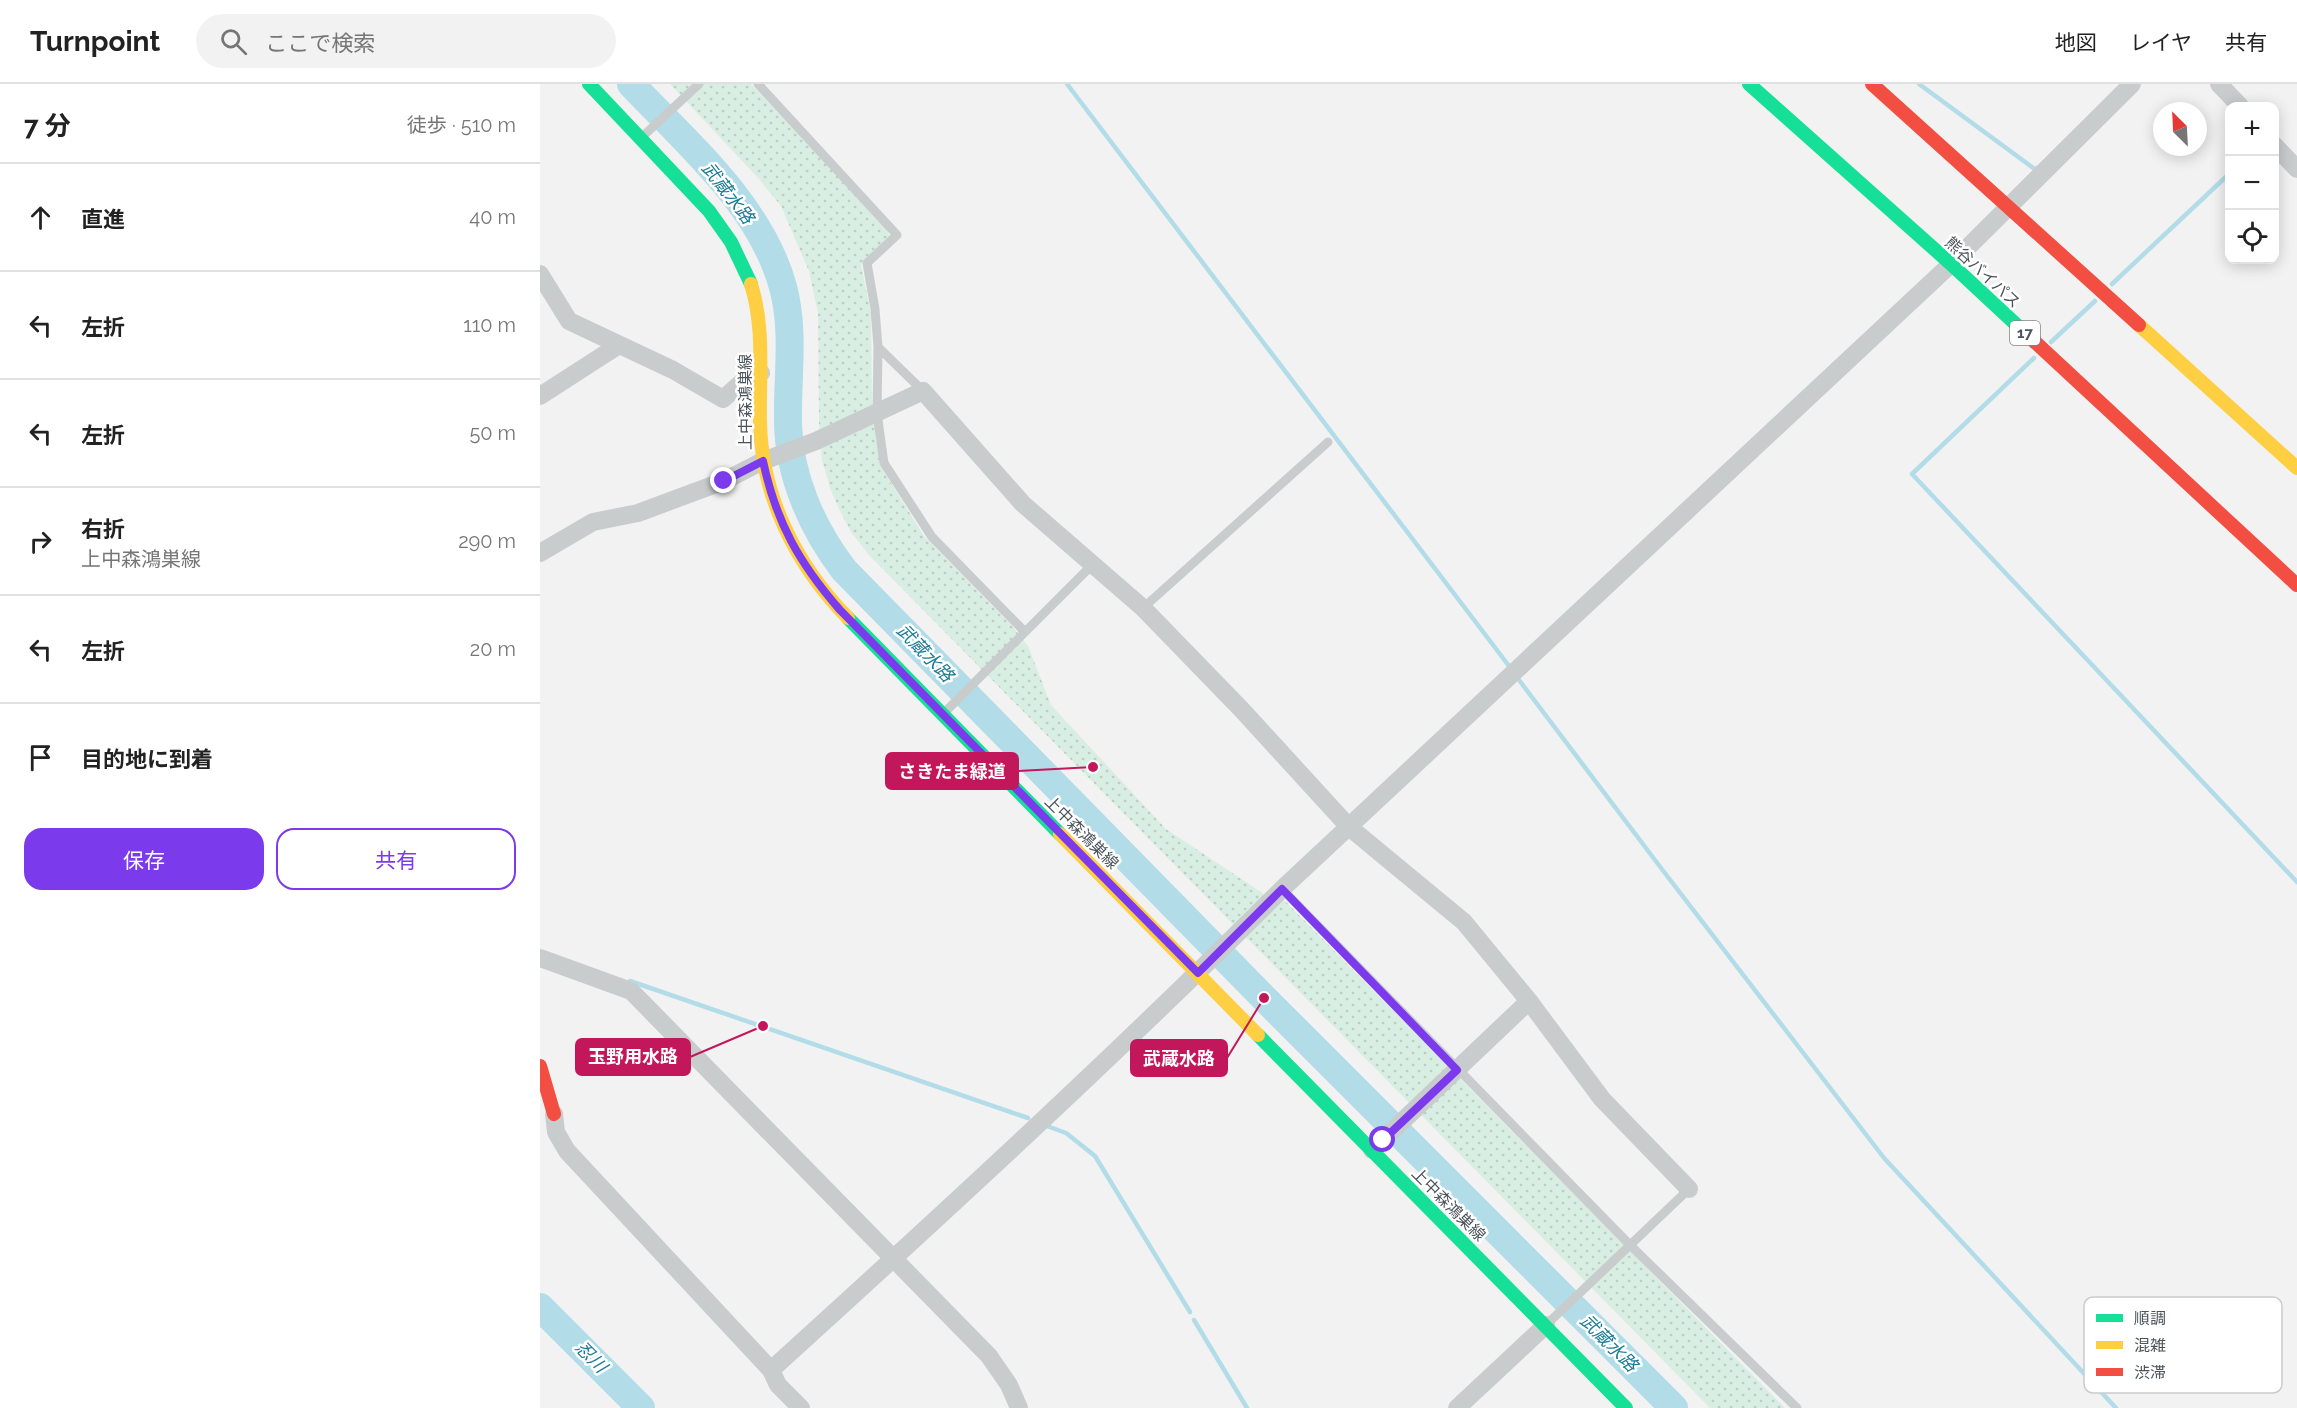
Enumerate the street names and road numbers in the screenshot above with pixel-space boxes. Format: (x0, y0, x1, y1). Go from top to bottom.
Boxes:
street label: 熊谷バイパス (1941, 233, 2024, 312)
road number: 17 (2010, 321, 2040, 345)
street label: 上中森鴻巣線 (736, 354, 755, 450)
street label: 上中森鴻巣線 (1041, 792, 1122, 873)
street label: 上中森鴻巣線 (1408, 1164, 1489, 1245)

